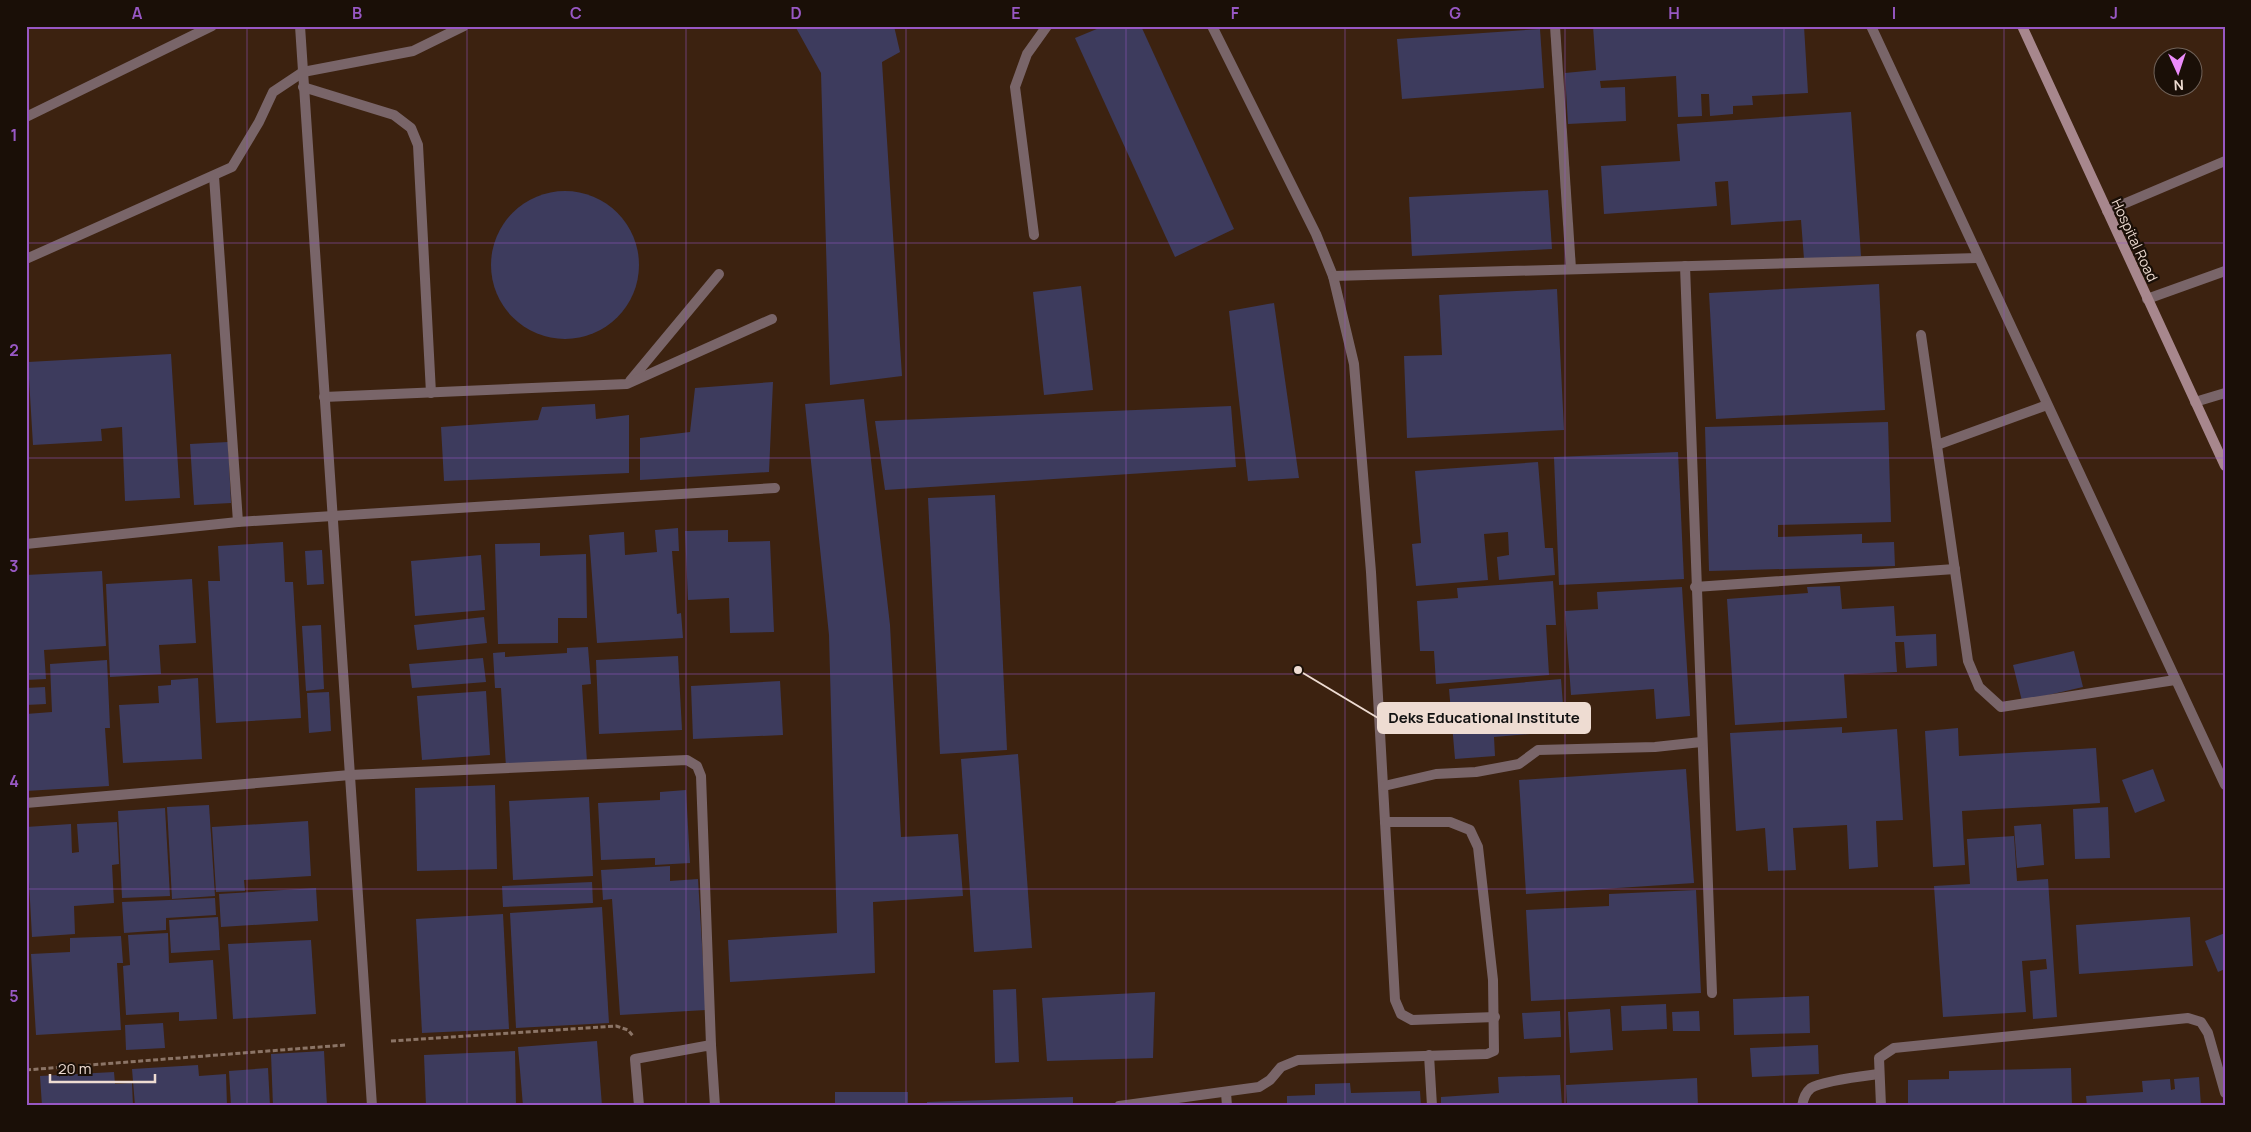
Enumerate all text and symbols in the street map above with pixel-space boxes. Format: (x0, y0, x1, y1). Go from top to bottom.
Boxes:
text: A (132, 2, 143, 24)
text: B (352, 2, 362, 24)
text: C (570, 2, 582, 24)
text: D (790, 2, 802, 24)
text: E (1011, 2, 1021, 24)
text: F (1231, 2, 1240, 24)
text: G (1449, 2, 1461, 24)
text: H (1668, 2, 1680, 24)
text: I (1892, 2, 1896, 24)
text: J (2110, 2, 2118, 24)
north arrow (2154, 48, 2204, 98)
text: N (2173, 76, 2184, 95)
text: 1 (10, 124, 18, 146)
street label: Hospital Road (2108, 195, 2162, 285)
text: 2 (9, 339, 19, 361)
text: 3 (9, 555, 19, 577)
callout: Deks Educational Institute (1378, 703, 1590, 733)
text: Deks Educational Institute (1388, 707, 1580, 728)
text: 4 (9, 770, 19, 792)
text: 5 (9, 985, 19, 1007)
scale bar (50, 1052, 155, 1084)
text: 20 m (58, 1058, 91, 1079)

